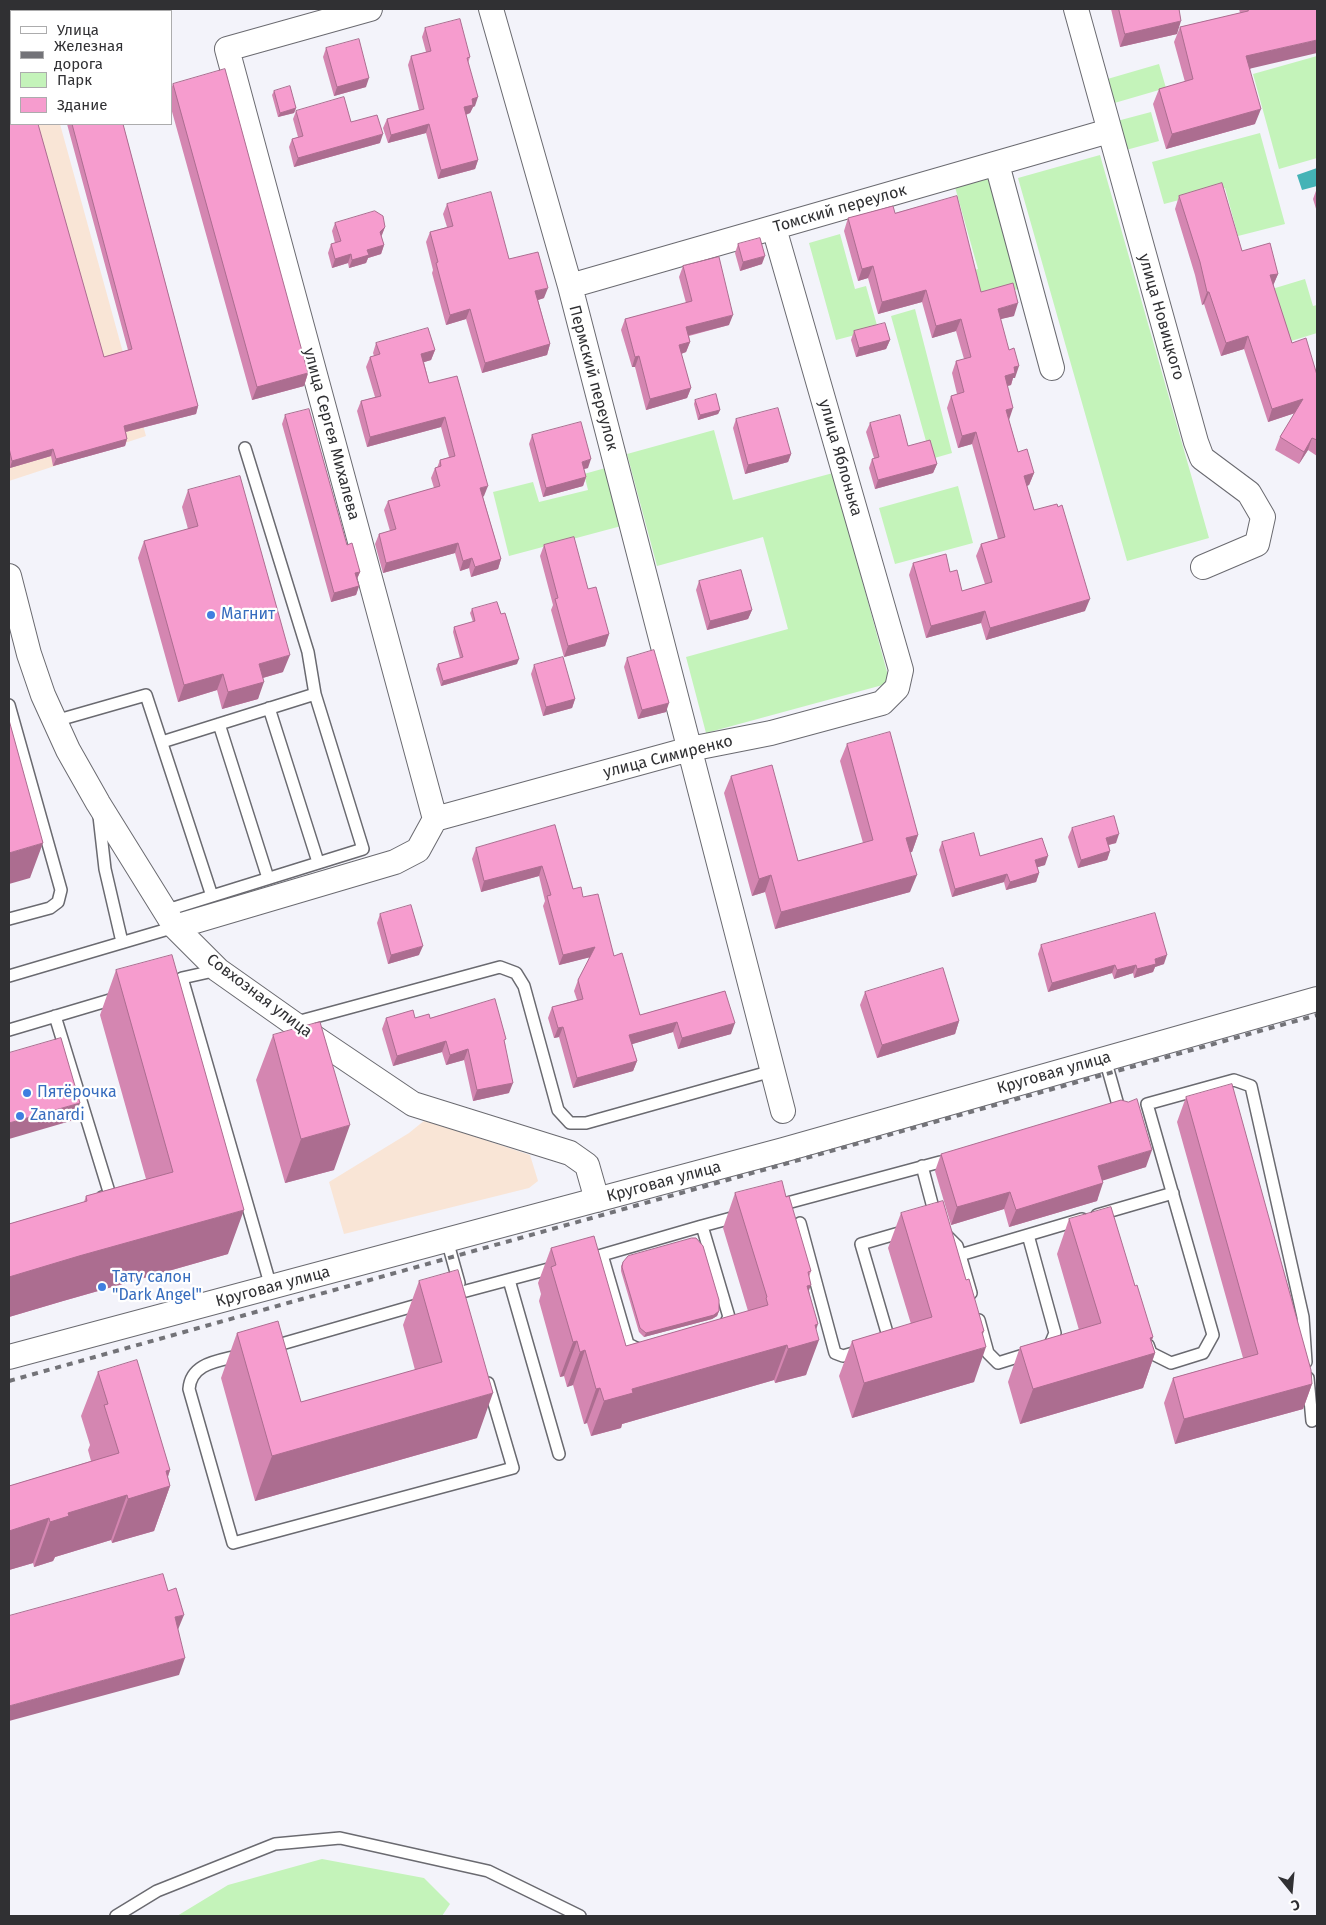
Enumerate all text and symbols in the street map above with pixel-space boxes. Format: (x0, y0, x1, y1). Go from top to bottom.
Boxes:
legend (10, 10, 172, 125)
text: Улица (57, 21, 99, 39)
text: Железная дорога (54, 37, 123, 73)
text: Парк (57, 71, 92, 89)
text: Здание (57, 96, 107, 114)
street label: Томский переулок (771, 181, 909, 237)
street label: улица Новицкого (1134, 252, 1188, 382)
street label: Пермский переулок (564, 303, 622, 453)
street label: улица Сергея Михалева (299, 346, 363, 522)
street label: улица Яблонька (814, 397, 866, 519)
place label: Магнит (221, 605, 275, 625)
marker: Магнит (205, 609, 217, 621)
street label: улица Симиренко (601, 732, 735, 782)
street label: Совхозная улица (202, 950, 316, 1042)
street label: Круговая улица (995, 1048, 1113, 1098)
place label: Пятёрочка (37, 1083, 117, 1103)
marker: Пятёрочка (21, 1087, 33, 1099)
place label: Zanardi (30, 1106, 85, 1126)
marker: Zanardi (14, 1110, 26, 1122)
street label: Круговая улица (605, 1157, 723, 1207)
street label: Круговая улица (214, 1262, 332, 1312)
place label: Тату салон "Dark Angel" (112, 1268, 202, 1306)
marker: Тату салон "Dark Angel" (96, 1281, 108, 1293)
north arrow (1266, 1865, 1316, 1915)
text: С (1289, 1896, 1302, 1914)

